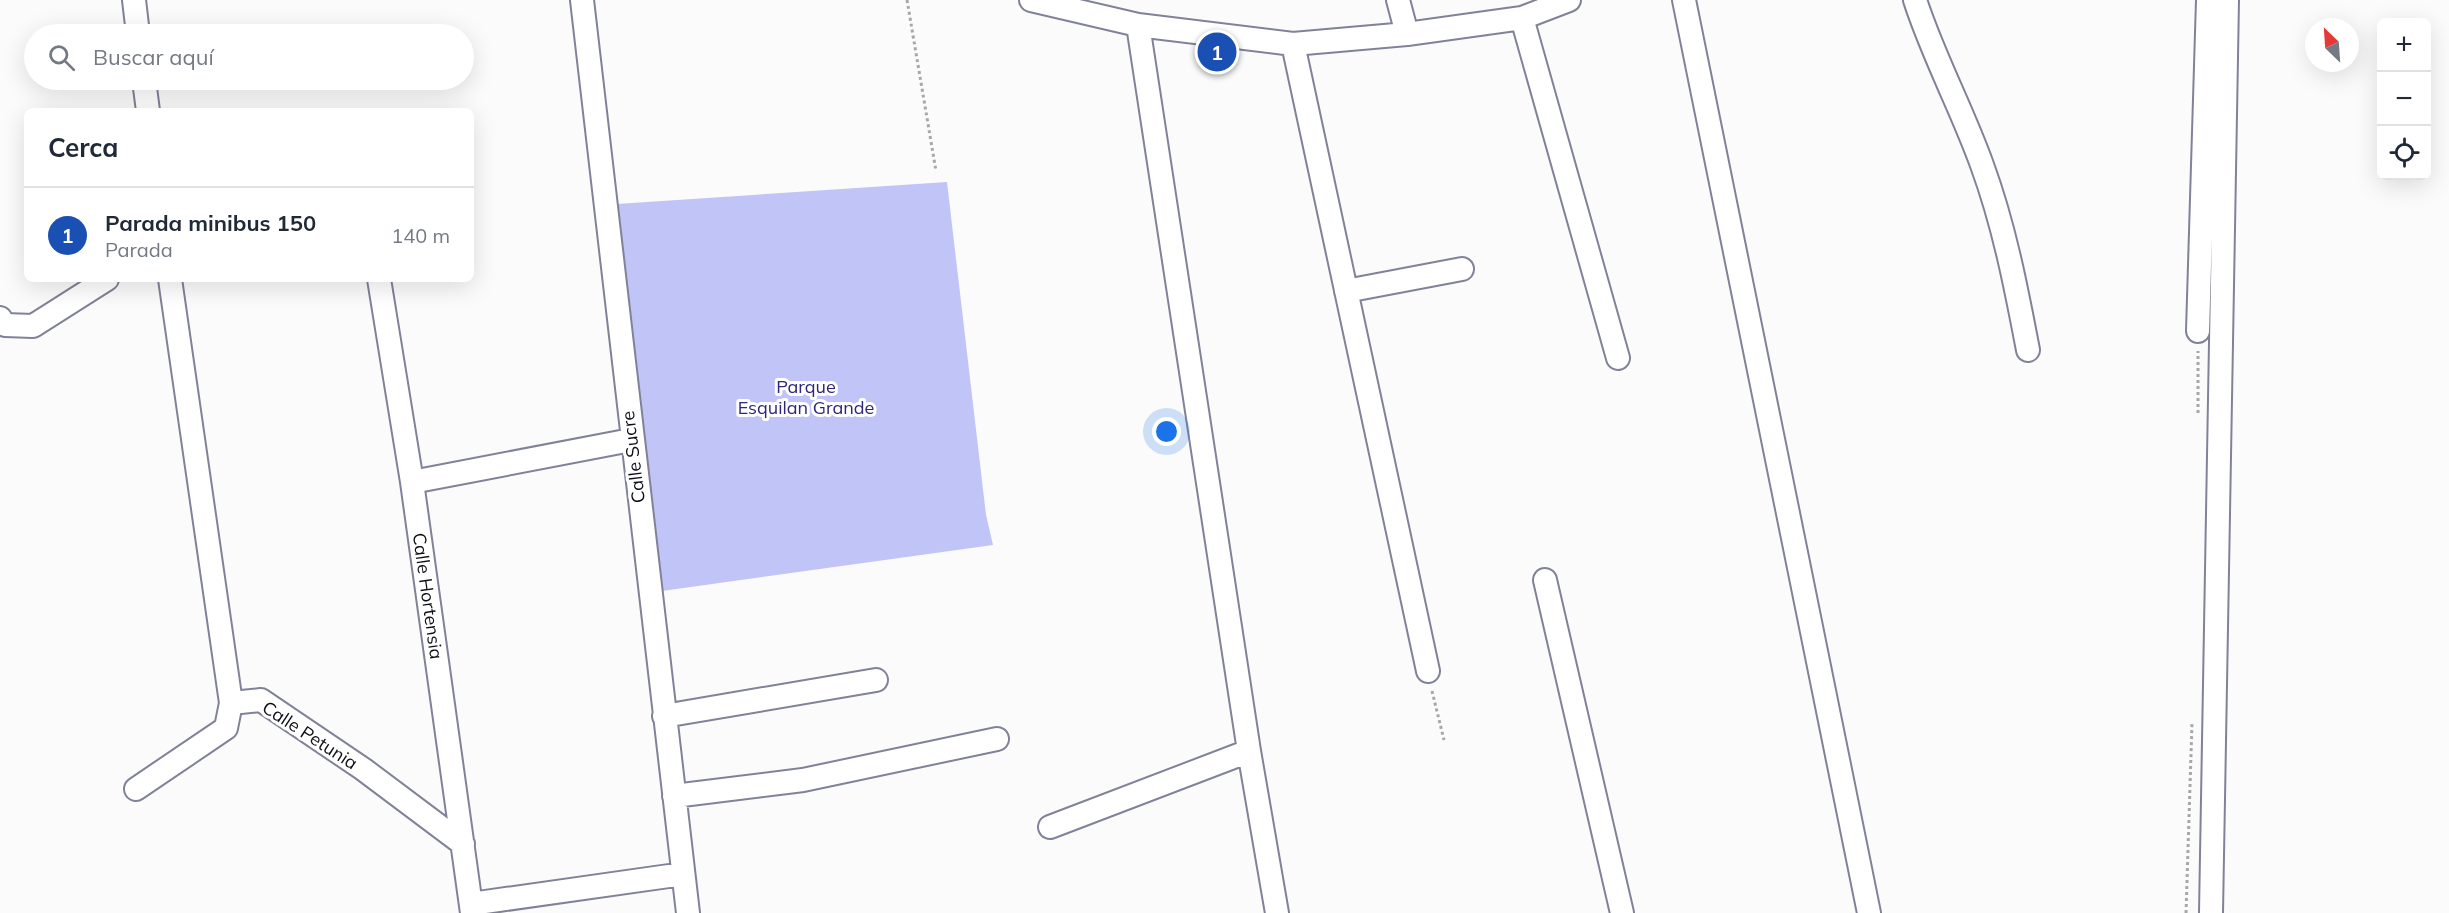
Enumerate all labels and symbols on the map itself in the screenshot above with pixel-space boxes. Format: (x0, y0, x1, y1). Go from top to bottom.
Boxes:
north arrow (2305, 18, 2359, 72)
pin: 1 (1198, 29, 1236, 74)
park label: Parque Esquilan Grande (738, 375, 874, 419)
street label: Calle Sucre (616, 410, 650, 504)
your location (1152, 417, 1181, 446)
street label: Calle Hortensia (408, 531, 448, 661)
street label: Calle Petunia (258, 696, 362, 774)

